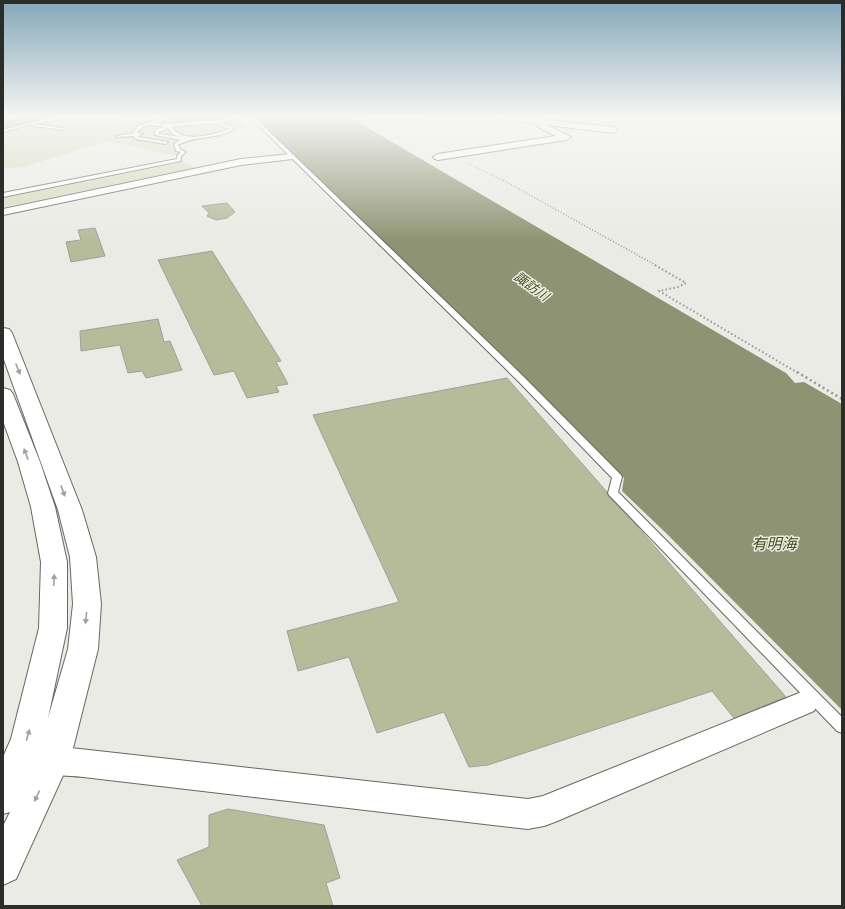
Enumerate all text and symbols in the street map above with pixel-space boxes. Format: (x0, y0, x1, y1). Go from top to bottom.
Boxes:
water label: 諏訪川 (512, 269, 554, 305)
one-way arrow (15, 364, 21, 376)
one-way arrow (22, 448, 28, 460)
one-way arrow (61, 486, 67, 498)
water label: 有明海 (751, 535, 798, 552)
one-way arrow (51, 573, 57, 586)
one-way arrow (82, 612, 89, 624)
one-way arrow (25, 729, 31, 741)
one-way arrow (34, 791, 40, 802)

